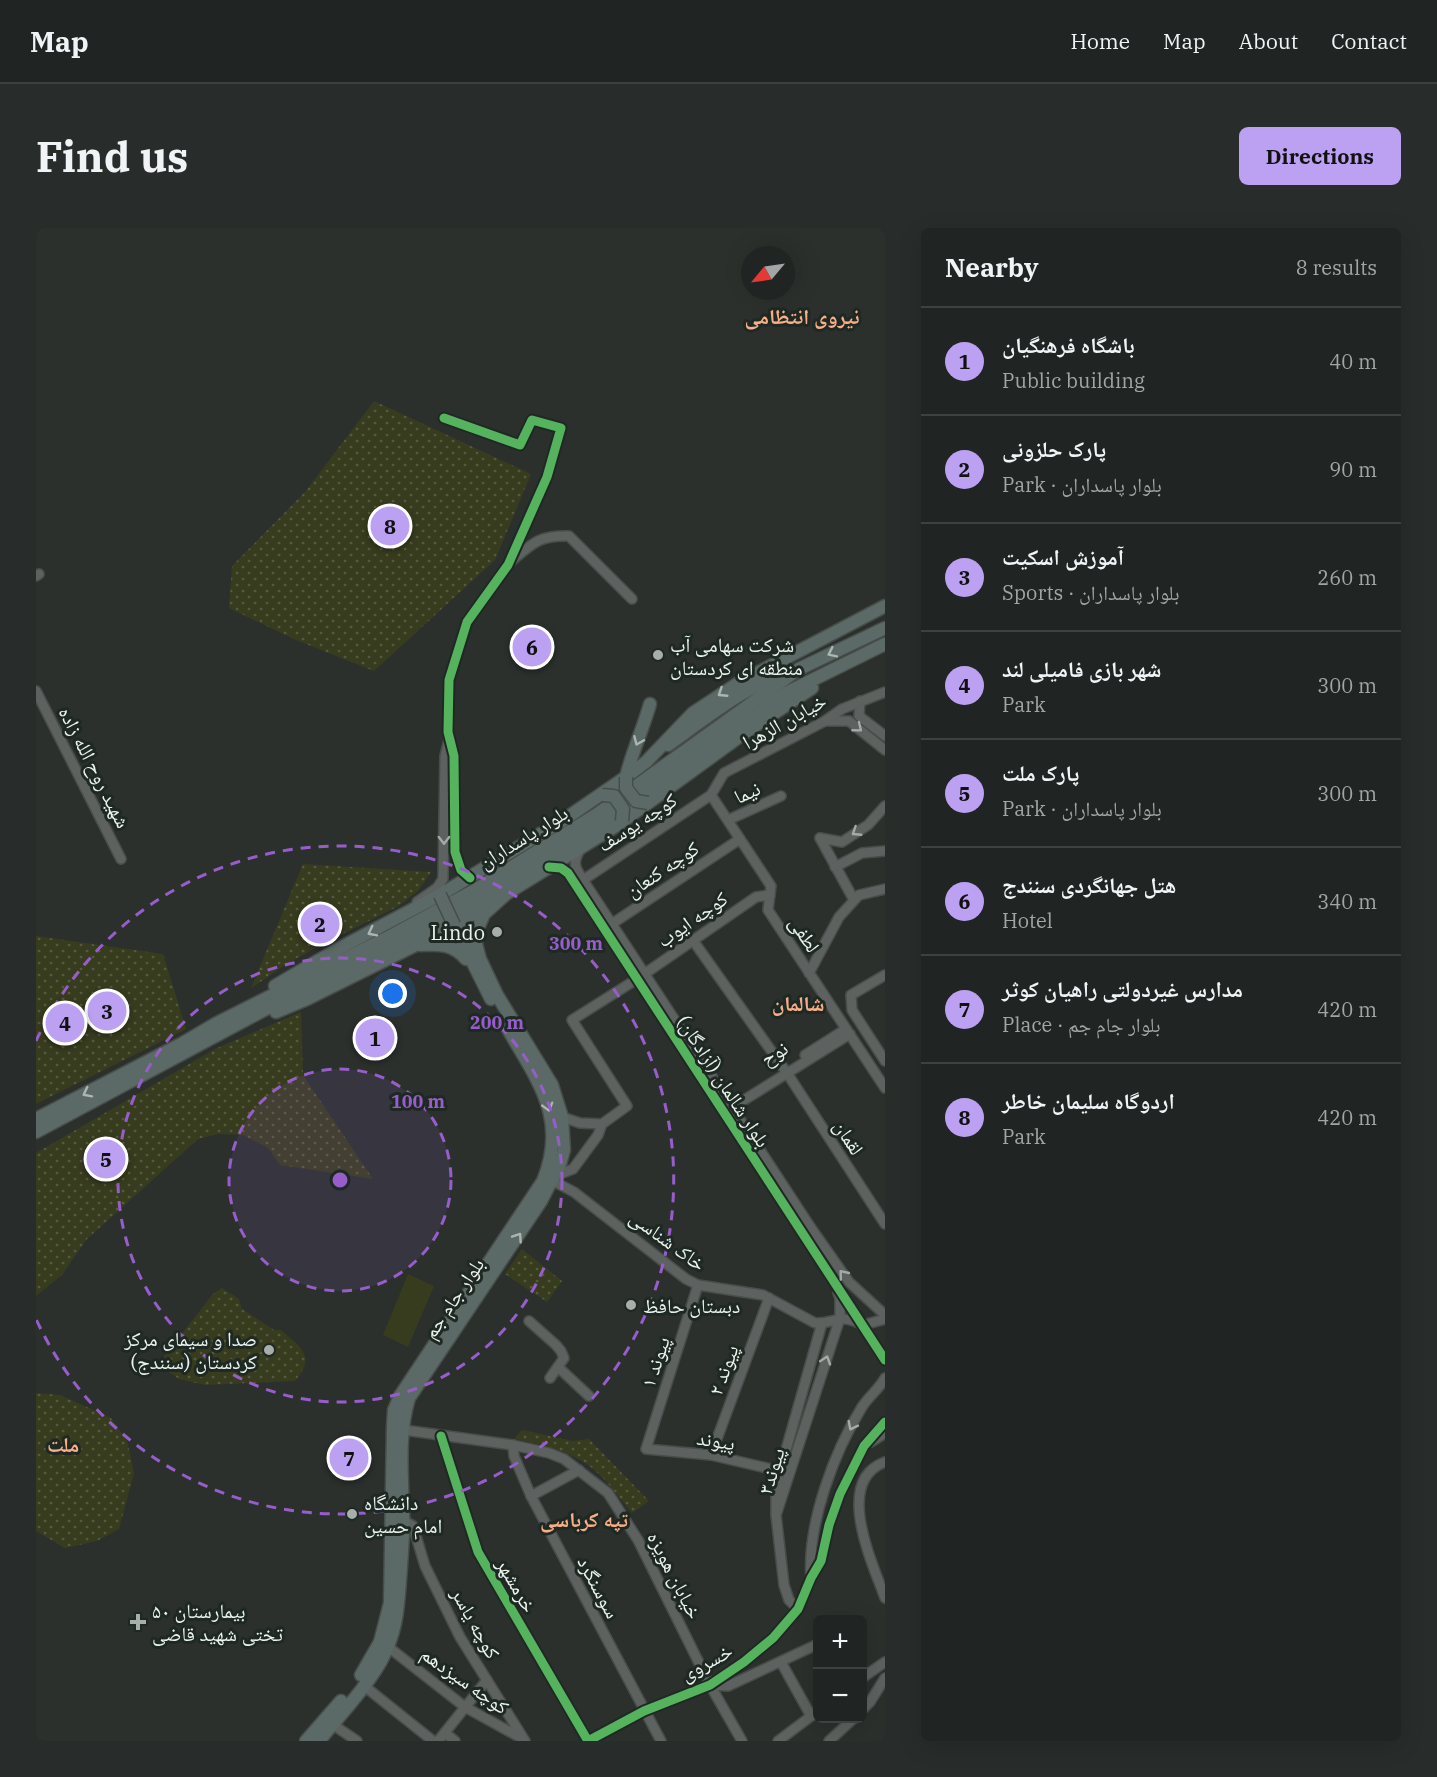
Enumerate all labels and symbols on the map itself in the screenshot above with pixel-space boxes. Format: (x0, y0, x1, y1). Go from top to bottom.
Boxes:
north arrow (741, 246, 795, 300)
district label: نیروی انتظامی (745, 302, 859, 330)
pin: 8 (370, 504, 410, 548)
pin: 6 (512, 624, 552, 670)
place label: شرکت سهامی آب منطقه ای کردستان (670, 631, 803, 681)
one-way arrow (828, 646, 839, 658)
marker: شرکت سهامی آب منطقه ای کردستان (651, 648, 665, 662)
one-way arrow (718, 686, 729, 697)
street label: خیابان الزهرا (737, 687, 831, 755)
street label: شهید روح الله زاده (53, 702, 137, 832)
one-way arrow (851, 721, 862, 732)
one-way arrow (633, 734, 645, 745)
street label: نیما (729, 774, 765, 810)
street label: کوچه یوسف (592, 786, 682, 858)
street label: بلوار پاسداران (473, 799, 573, 875)
one-way arrow (852, 825, 862, 837)
street label: کوچه کنعان (620, 835, 704, 903)
one-way arrow (438, 836, 450, 845)
street label: کوچه ایوب (651, 885, 733, 953)
pin: 2 (300, 902, 340, 946)
street label: لطفی (783, 911, 827, 957)
place label: Lindo (431, 919, 485, 946)
one-way arrow (367, 924, 378, 936)
marker: Lindo (490, 925, 504, 939)
text: 300 m (549, 932, 604, 955)
your location (378, 979, 407, 1008)
pin: 3 (88, 988, 126, 1034)
district label: شالمان (772, 989, 824, 1017)
pin: 4 (45, 1000, 84, 1046)
street label: بلوار شالمان (آزادگان) (671, 1010, 777, 1152)
text: 200 m (470, 1011, 525, 1034)
pin: 1 (356, 1016, 394, 1060)
street label: نوح (755, 1034, 793, 1072)
one-way arrow (83, 1086, 93, 1097)
text: 100 m (391, 1090, 446, 1113)
one-way arrow (540, 1102, 553, 1112)
street label: لقمان (828, 1114, 870, 1160)
pin: 5 (86, 1136, 126, 1182)
centre of rings (330, 1170, 350, 1190)
street label: خاک شناسی (625, 1203, 712, 1277)
one-way arrow (511, 1233, 522, 1244)
street label: بلوار جام جم (416, 1252, 491, 1344)
one-way arrow (839, 1270, 850, 1281)
place label: دبستان حافظ (643, 1292, 740, 1319)
marker: دبستان حافظ (624, 1298, 638, 1312)
place label: صدا و سیمای مرکز کردستان (سنندج) (123, 1325, 257, 1375)
street label: پیوند ۱ (634, 1333, 676, 1391)
street label: پیوند ۲ (701, 1341, 745, 1399)
marker: صدا و سیمای مرکز کردستان (سنندج) (262, 1343, 276, 1357)
one-way arrow (819, 1355, 831, 1366)
one-way arrow (848, 1419, 859, 1430)
street label: پیوند (695, 1424, 737, 1456)
district label: ملت (47, 1430, 79, 1458)
pin: 7 (330, 1436, 368, 1480)
street label: پیوند۳ (751, 1444, 791, 1498)
place label: دانشگاه امام حسین (364, 1489, 442, 1540)
district label: تپه کرباسی (540, 1505, 628, 1533)
marker: دانشگاه امام حسین (345, 1507, 359, 1521)
street label: خیابان هویزه (642, 1527, 709, 1623)
street label: سوسنگرد (571, 1551, 627, 1623)
street label: خرمشهر (490, 1552, 544, 1617)
street label: کوچه یاسر (445, 1582, 507, 1663)
place label: بیمارستان ۵۰ تختی شهید قاضی (152, 1597, 283, 1647)
marker: بیمارستان ۵۰ تختی شهید قاضی (129, 1613, 147, 1631)
street label: خسروی (675, 1637, 737, 1687)
street label: کوچه سیزدهم (415, 1640, 514, 1721)

